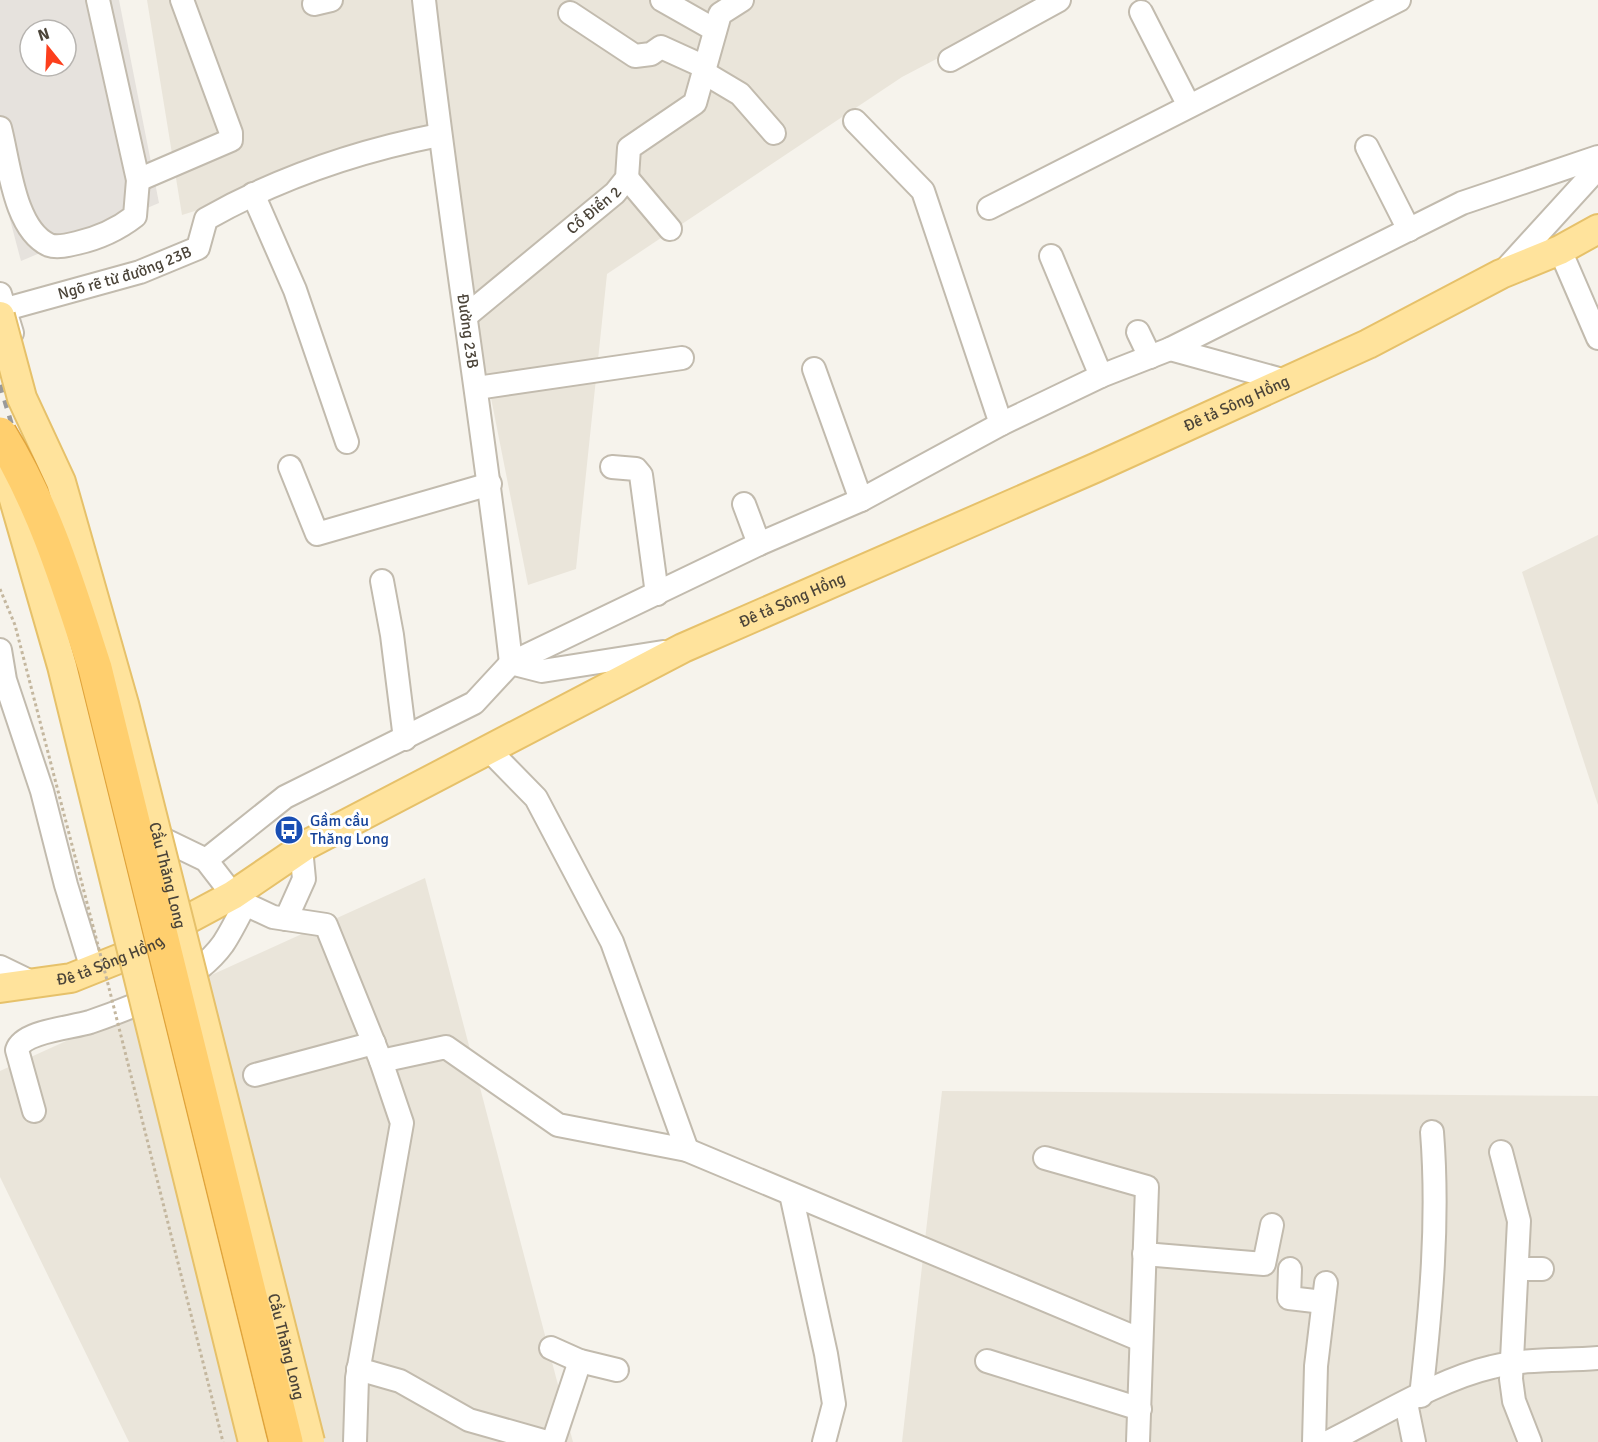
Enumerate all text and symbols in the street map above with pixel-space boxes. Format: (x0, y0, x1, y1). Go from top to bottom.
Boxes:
north arrow (18, 18, 78, 78)
text: N (35, 23, 52, 46)
street label: Cổ Điển 2 (562, 183, 626, 239)
street label: Ngõ rẽ từ đường 23B (55, 242, 195, 304)
street label: Đường 23B (452, 292, 483, 370)
street label: Đê tả Sông Hồng (1181, 371, 1292, 436)
street label: Đê tả Sông Hồng (736, 568, 848, 632)
place label: Gầm cầu Thăng Long (310, 811, 389, 849)
bus stop icon: Gầm cầu Thăng Long (273, 814, 305, 846)
street label: Cầu Thăng Long (144, 820, 190, 931)
street label: Đê tả Sông Hồng (55, 931, 168, 990)
street label: Cầu Thăng Long (263, 1291, 309, 1402)

